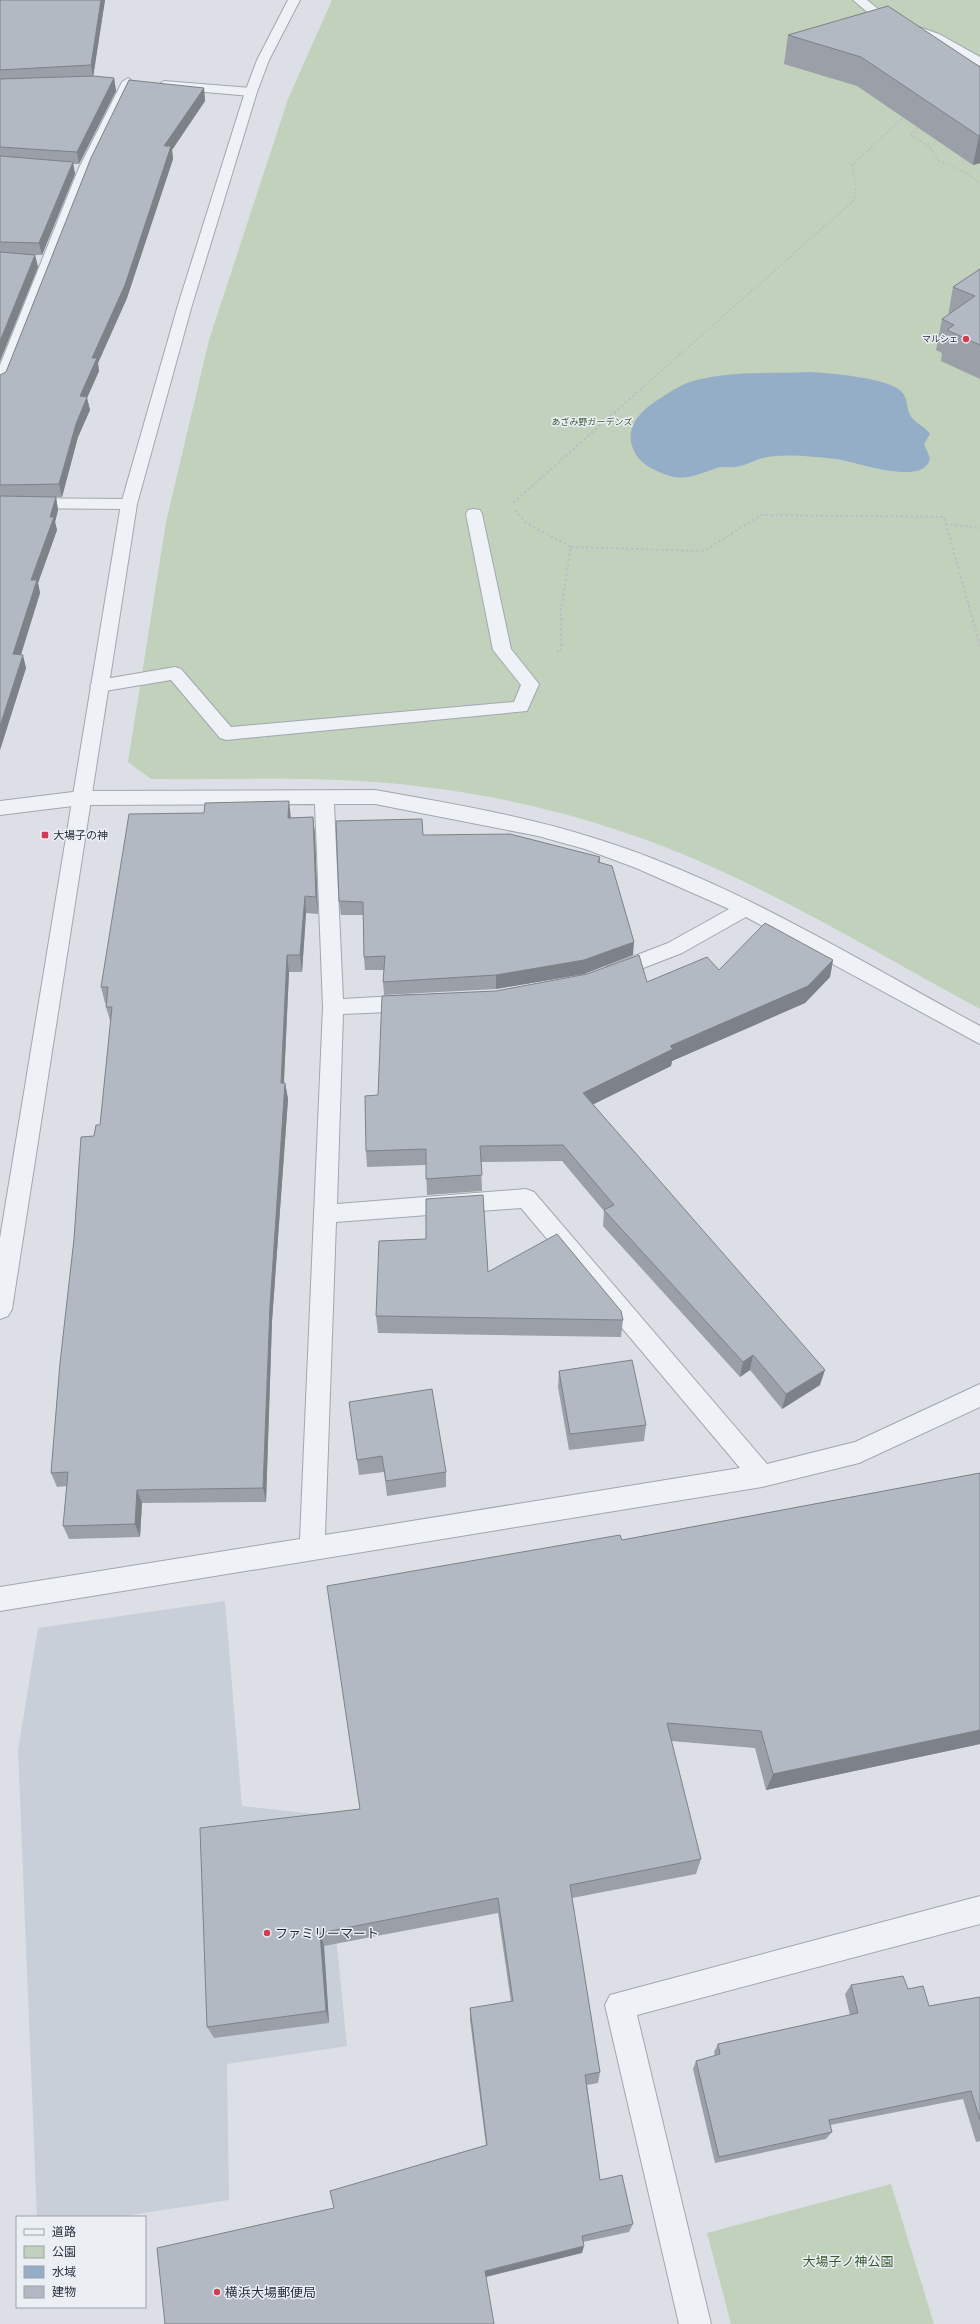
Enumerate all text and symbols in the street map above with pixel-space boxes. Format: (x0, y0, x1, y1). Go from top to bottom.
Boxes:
place label: マルシェ (922, 334, 958, 344)
marker: マルシェ (961, 334, 971, 344)
park label: あざみ野ガーデンズ (552, 417, 632, 427)
place label: 大場子の神 (53, 829, 108, 841)
marker: 大場子の神 (40, 830, 50, 840)
place label: ファミリーマート (275, 1926, 379, 1941)
marker: ファミリーマート (262, 1928, 272, 1938)
legend (16, 2216, 146, 2308)
text: 道路 (52, 2225, 76, 2239)
text: 公園 (52, 2245, 76, 2259)
park label: 大場子ノ神公園 (802, 2254, 894, 2269)
text: 水域 (52, 2265, 76, 2279)
text: 建物 (52, 2285, 76, 2299)
place label: 横浜大場郵便局 (225, 2285, 316, 2300)
marker: 横浜大場郵便局 (212, 2287, 222, 2297)

